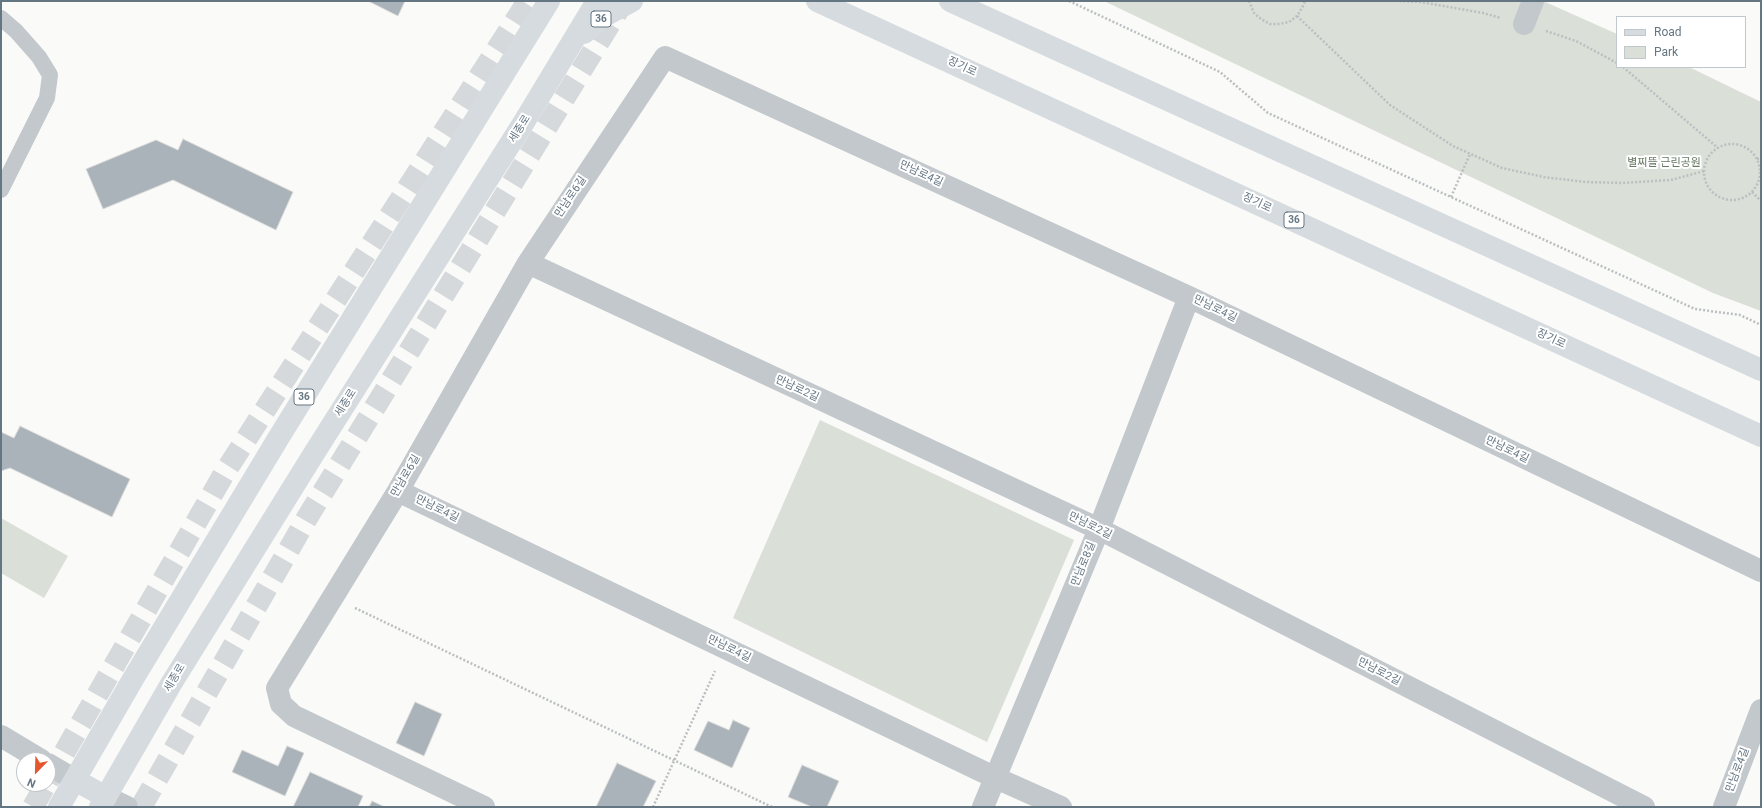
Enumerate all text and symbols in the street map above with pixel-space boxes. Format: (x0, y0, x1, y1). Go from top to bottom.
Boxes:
road number: 36 (591, 11, 611, 27)
legend (1616, 16, 1746, 68)
text: Road (1654, 25, 1682, 39)
text: Park (1654, 45, 1678, 59)
street label: 장기로 (945, 55, 979, 79)
street label: 세종로 (506, 113, 534, 145)
park label: 별찌뜰 근린공원 (1627, 156, 1701, 170)
street label: 만남로4길 (897, 158, 945, 190)
street label: 만남로6길 (552, 174, 590, 220)
street label: 장기로 (1240, 191, 1274, 215)
road number: 36 (1284, 212, 1304, 228)
street label: 만남로4길 (1191, 293, 1239, 325)
street label: 장기로 (1534, 327, 1568, 351)
street label: 만남로2길 (773, 373, 821, 405)
street label: 세종로 (332, 387, 360, 419)
road number: 36 (294, 389, 314, 405)
street label: 만남로4길 (1483, 434, 1531, 466)
street label: 만남로6길 (389, 452, 423, 500)
street label: 만남로4길 (413, 493, 461, 525)
street label: 만남로2길 (1066, 510, 1114, 542)
street label: 만남로8길 (1069, 540, 1099, 588)
street label: 만남로4길 (705, 633, 753, 665)
street label: 만남로2길 (1355, 656, 1403, 688)
street label: 세종로 (162, 662, 188, 694)
street label: 만남로4길 (1723, 746, 1753, 794)
north arrow (16, 752, 56, 792)
text: N (25, 775, 38, 790)

